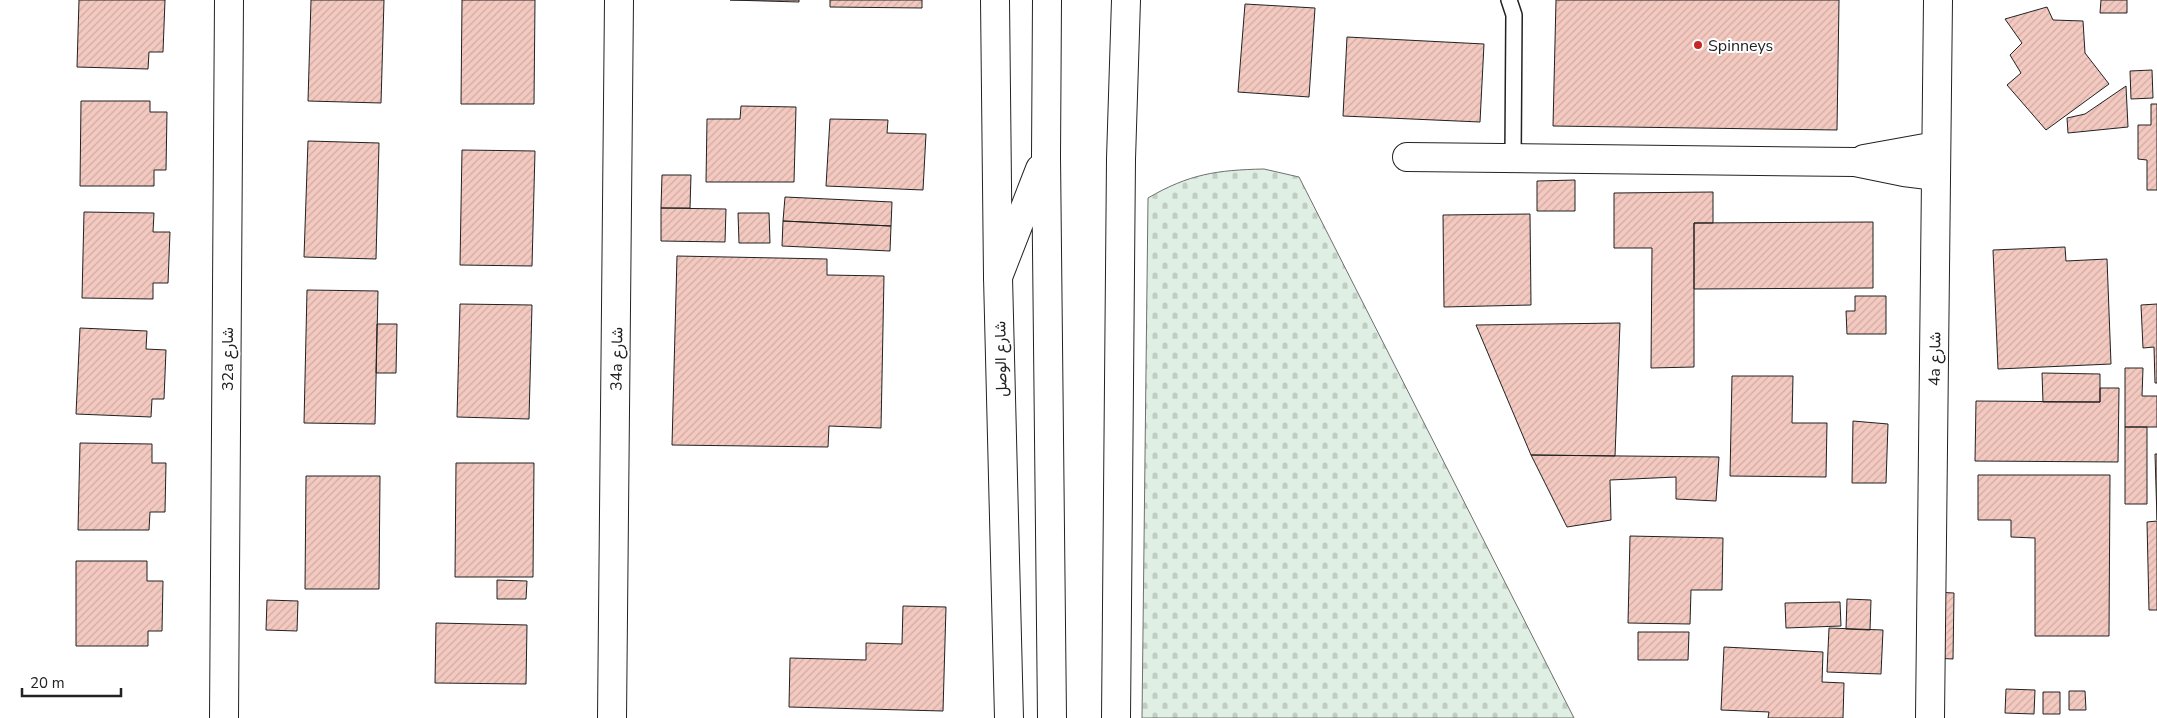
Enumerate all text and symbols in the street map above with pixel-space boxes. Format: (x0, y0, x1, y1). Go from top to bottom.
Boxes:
place label: Spinneys (1708, 35, 1773, 57)
marker: Spinneys (1692, 39, 1704, 51)
street label: شارع الوصل (989, 321, 1013, 397)
street label: 32a شارع (217, 327, 239, 391)
street label: 34a شارع (605, 327, 629, 391)
street label: 4a شارع (1924, 332, 1946, 386)
scale bar (22, 666, 121, 698)
text: 20 m (30, 673, 65, 693)

